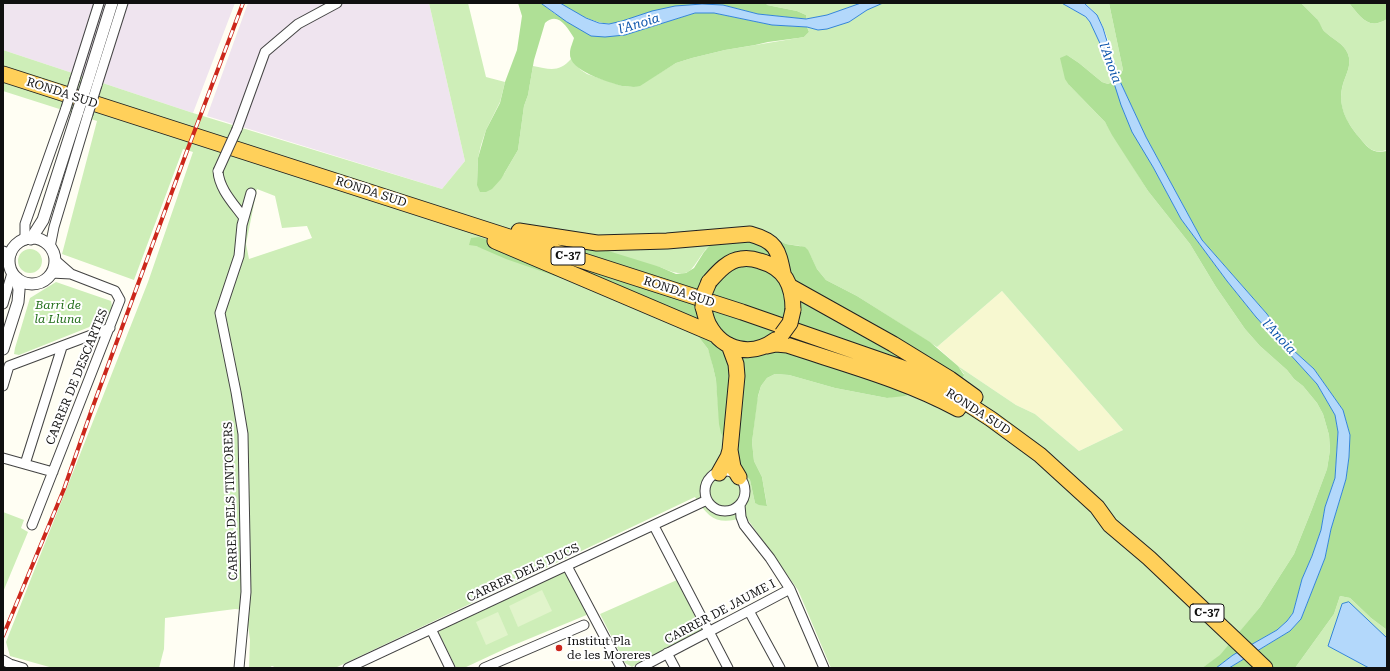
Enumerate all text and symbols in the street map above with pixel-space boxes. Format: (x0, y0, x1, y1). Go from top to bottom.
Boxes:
water label: l'Anoia (617, 10, 661, 38)
water label: l'Anoia (1095, 40, 1125, 86)
street label: RONDA SUD (25, 75, 99, 111)
street label: RONDA SUD (334, 174, 408, 210)
road number: C-37 (551, 247, 585, 265)
street label: RONDA SUD (642, 274, 716, 310)
park label: Barri de la Lluna (34, 298, 82, 326)
street label: CARRER DE DESCARTES (43, 307, 111, 447)
water label: l'Anoia (1259, 316, 1299, 358)
street label: RONDA SUD (943, 386, 1013, 438)
street label: CARRER DELS TINTORERS (221, 421, 241, 581)
street label: CARRER DELS DUCS (464, 541, 582, 605)
street label: CARRER DE JAUME I (662, 577, 778, 647)
road number: C-37 (1190, 604, 1224, 622)
place label: Institut Pla de les Moreres (567, 634, 651, 662)
marker: Institut Pla de les Moreres (554, 643, 564, 653)

